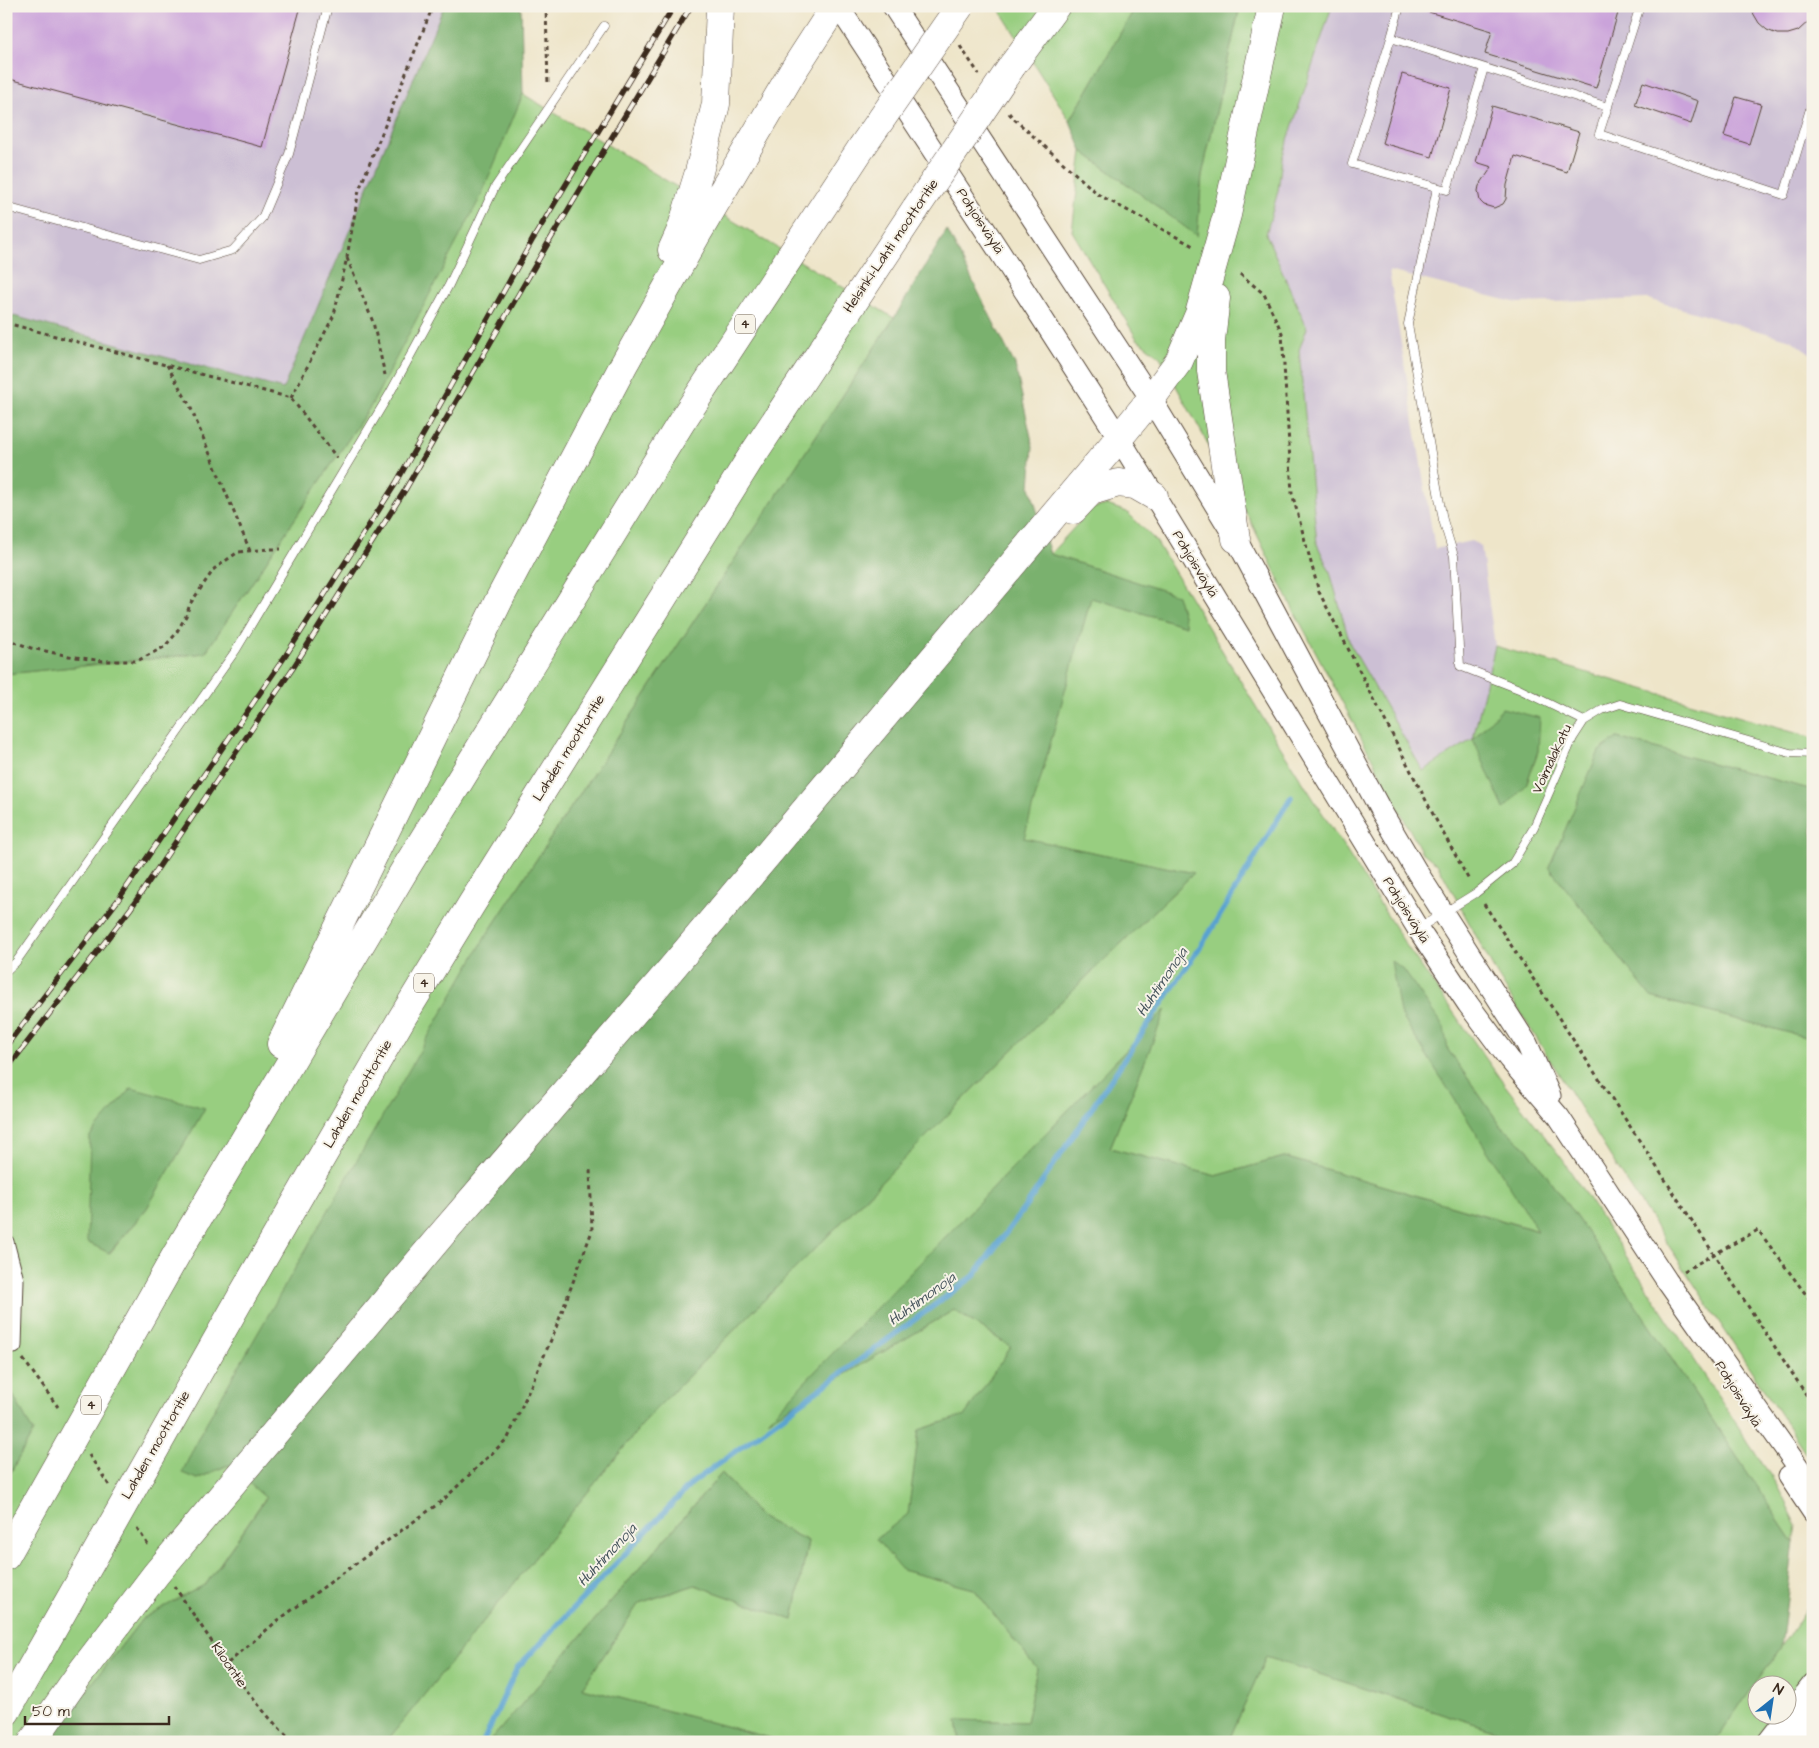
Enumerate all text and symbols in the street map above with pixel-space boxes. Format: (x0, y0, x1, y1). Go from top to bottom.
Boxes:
street label: Helsinki-Lahti moottoritie (839, 175, 944, 317)
street label: Pohjoisväylä (951, 184, 1009, 258)
road number: 4 (735, 314, 755, 334)
street label: Pohjoisväylä (1167, 527, 1223, 601)
street label: Lahden moottoritie (528, 691, 610, 805)
street label: Voimalakatu (1527, 721, 1577, 797)
street label: Pohjoisväylä (1378, 873, 1434, 947)
water label: Huhtimonoja (1131, 942, 1194, 1021)
road number: 4 (414, 974, 434, 992)
street label: Lahden moottoritie (319, 1036, 397, 1152)
water label: Huhtimonoja (884, 1267, 961, 1331)
street label: Pohjoisväylä (1710, 1357, 1766, 1431)
street label: Lahden moottoritie (117, 1387, 195, 1503)
road number: 4 (81, 1396, 101, 1414)
water label: Huhtimonoja (572, 1518, 642, 1591)
street label: Kiloontie (206, 1638, 252, 1692)
north arrow (1746, 1676, 1796, 1726)
text: N (1769, 1679, 1787, 1701)
scale bar (25, 1693, 169, 1725)
text: 50 m (32, 1701, 70, 1722)

